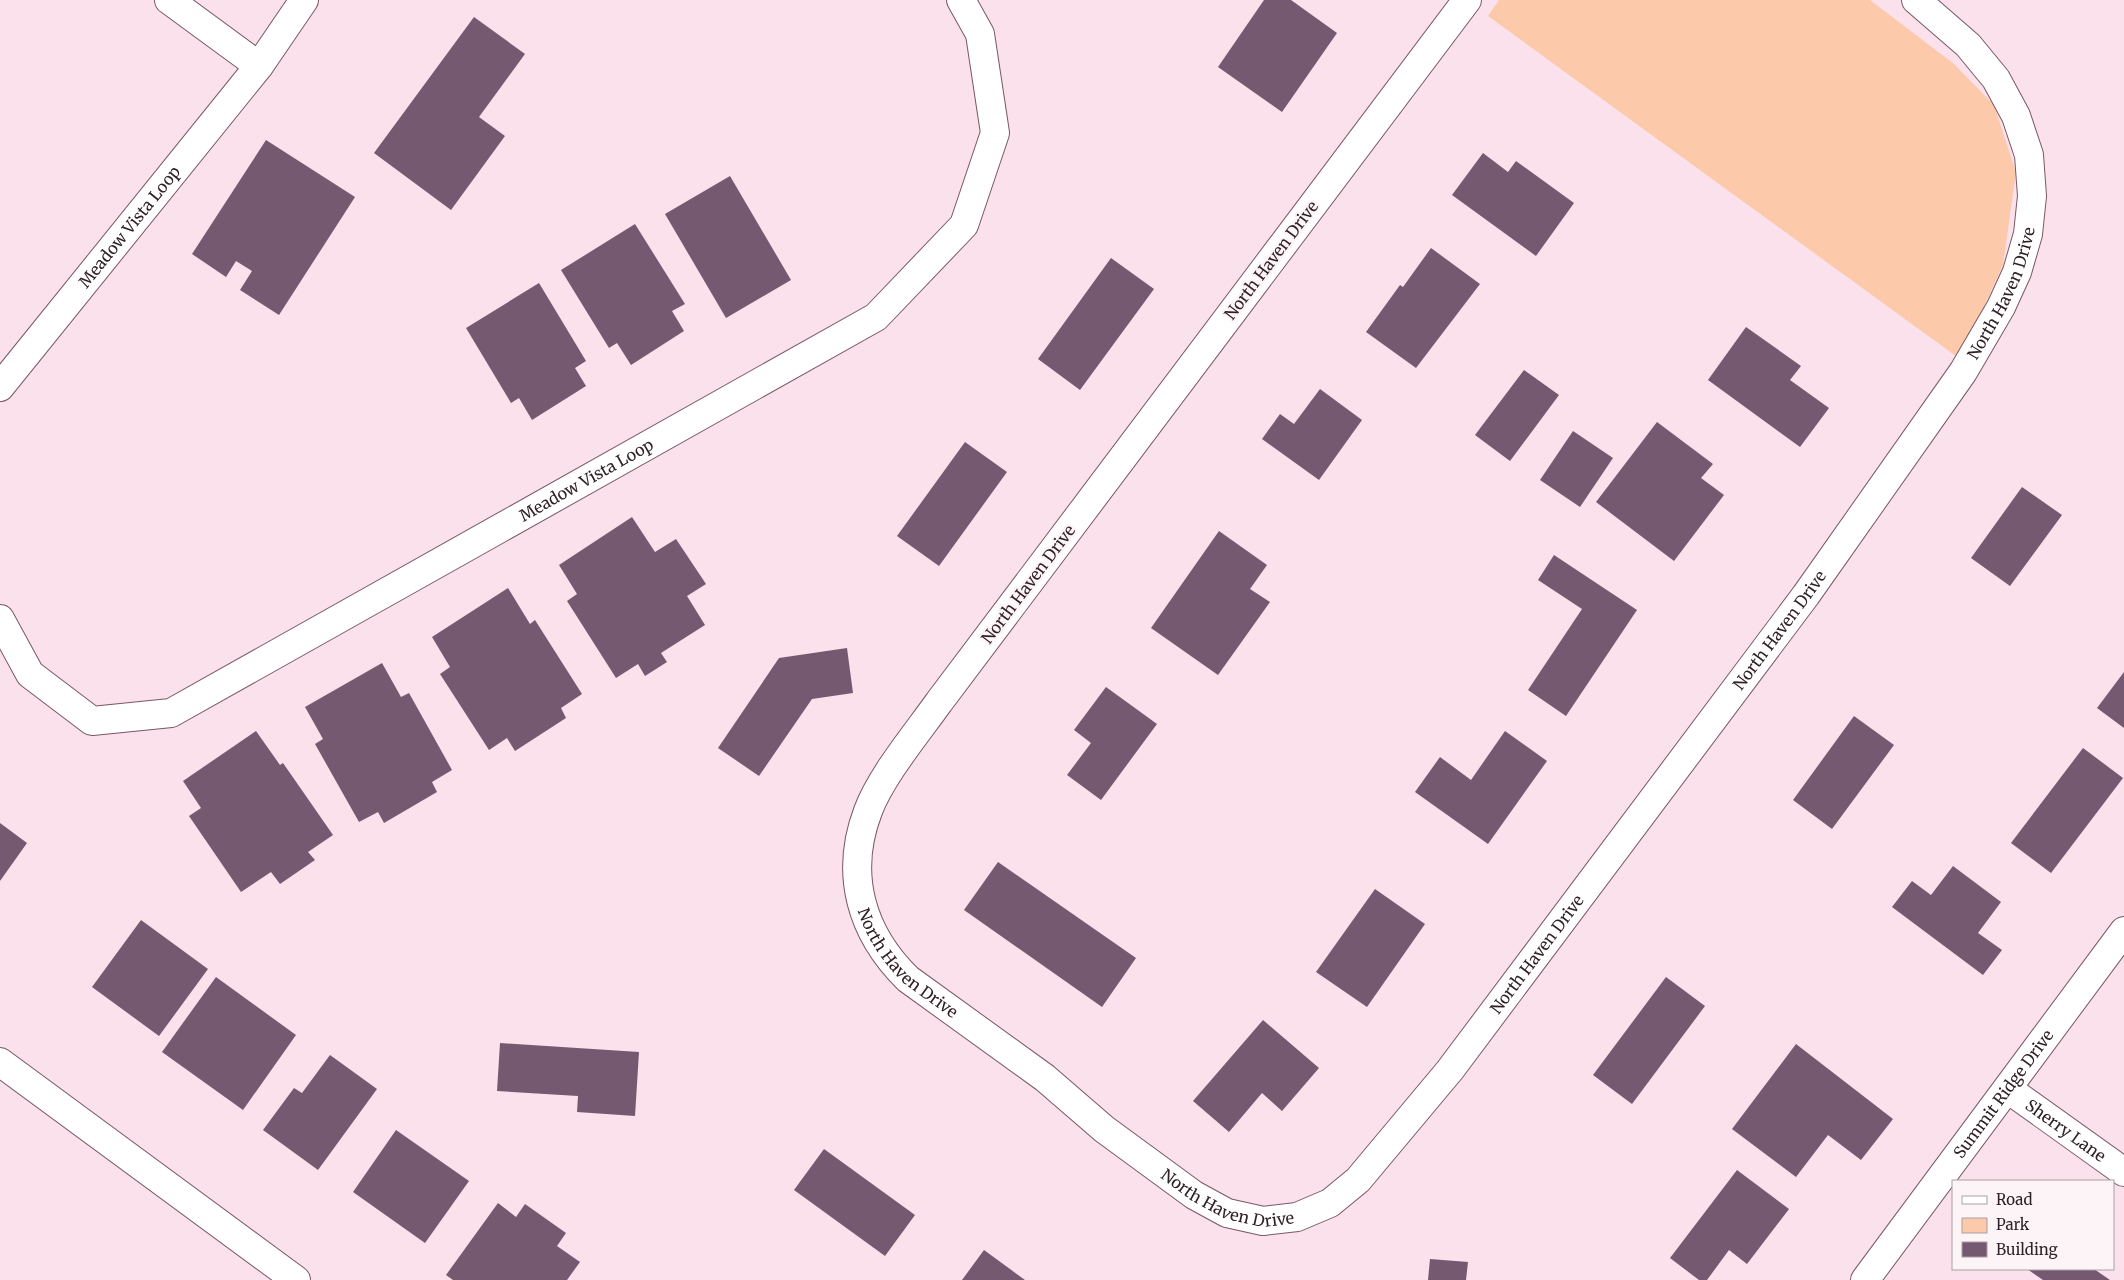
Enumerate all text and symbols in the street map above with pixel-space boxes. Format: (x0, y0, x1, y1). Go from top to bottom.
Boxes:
street label: Meadow Vista Loop (74, 162, 185, 292)
street label: North Haven Drive (1220, 197, 1322, 323)
street label: North Haven Drive (1963, 226, 2039, 363)
street label: Meadow Vista Loop (516, 434, 657, 525)
street label: North Haven Drive (977, 521, 1079, 647)
street label: North Haven Drive (1729, 566, 1830, 694)
street label: North Haven Drive (1486, 891, 1588, 1018)
street label: North Haven Drive (854, 905, 962, 1022)
street label: Summit Ridge Drive (1949, 1025, 2058, 1162)
street label: Sherry Lane (2022, 1095, 2110, 1166)
street label: North Haven Drive (1157, 1164, 1295, 1231)
legend (1952, 1180, 2114, 1270)
text: Road (1996, 1190, 2032, 1209)
text: Park (1996, 1215, 2030, 1234)
text: Building (1996, 1240, 2058, 1259)

